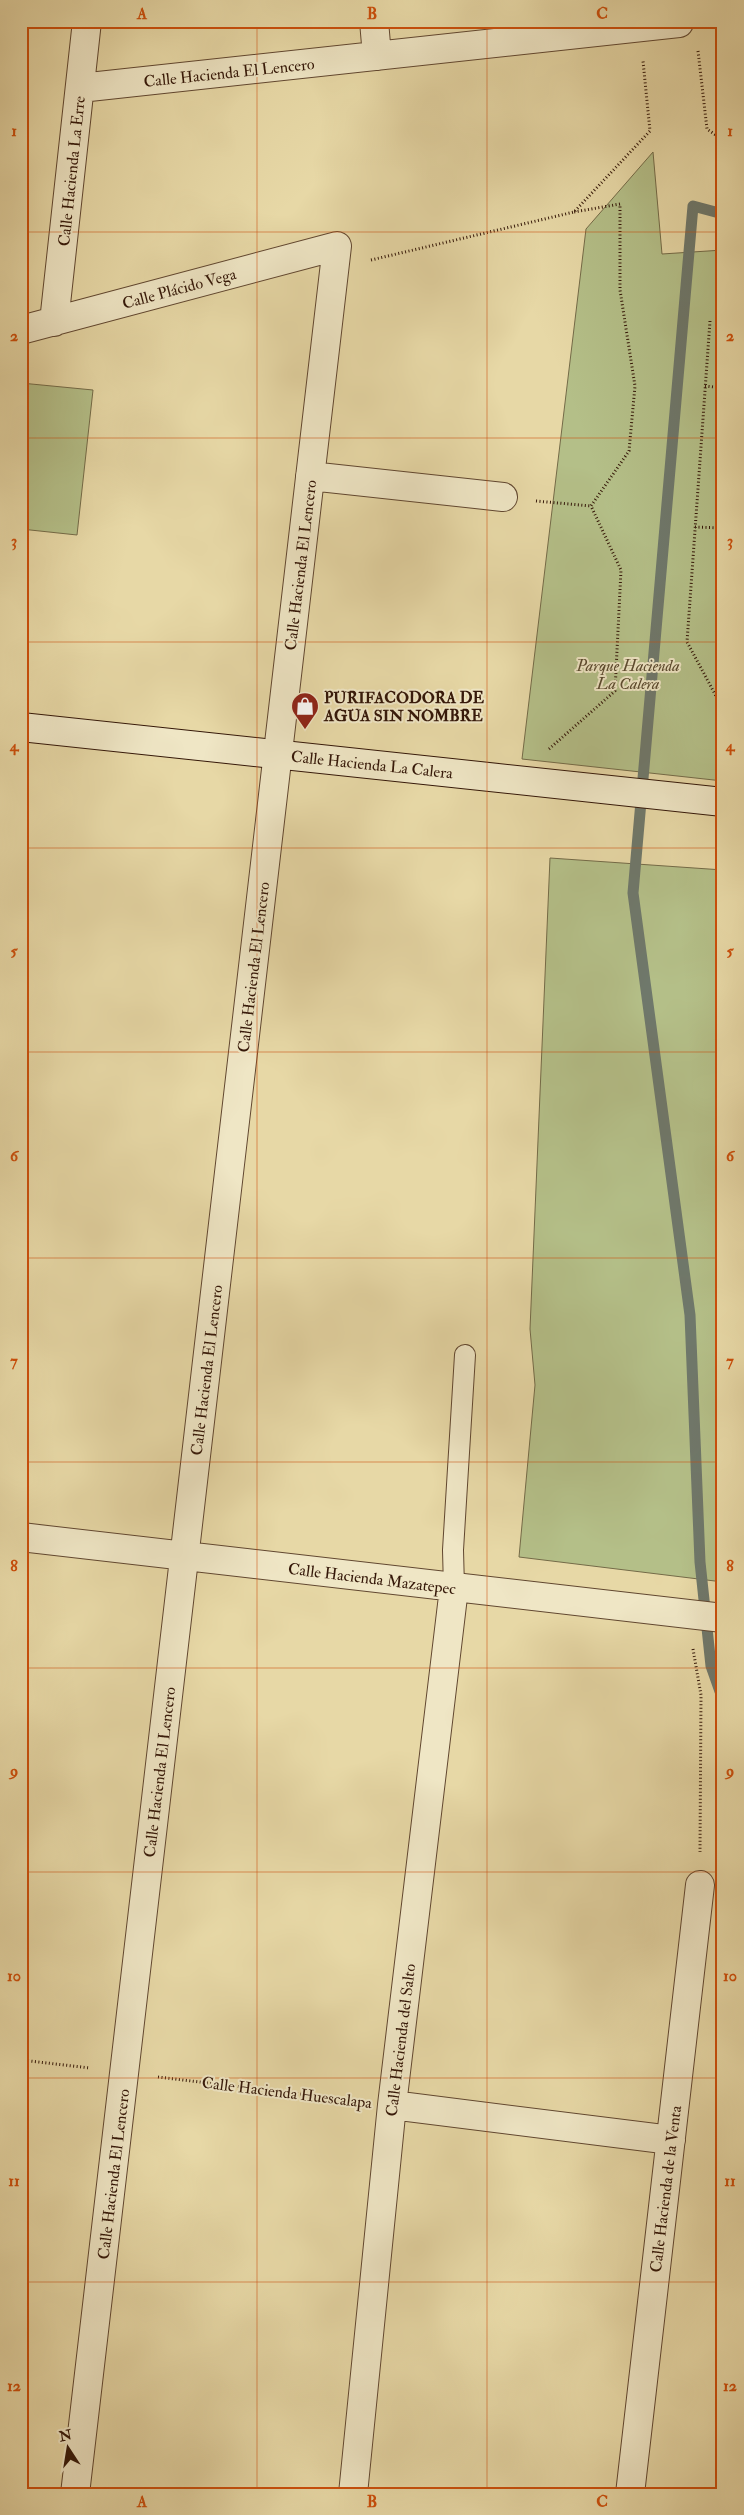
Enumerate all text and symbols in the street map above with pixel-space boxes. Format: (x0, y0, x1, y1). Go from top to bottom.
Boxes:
text: A (136, 4, 148, 24)
text: B (367, 4, 377, 24)
text: C (596, 4, 608, 24)
street label: Calle Hacienda El Lencero (143, 54, 316, 92)
street label: Calle Hacienda La Erre (54, 95, 90, 247)
text: 1 (11, 121, 17, 141)
text: 1 (727, 121, 733, 141)
street label: Calle Plácido Vega (120, 264, 239, 314)
text: 2 (10, 326, 18, 346)
text: 2 (726, 326, 734, 346)
street label: Calle Hacienda El Lencero (281, 478, 321, 652)
text: 3 (11, 531, 17, 551)
text: 3 (727, 531, 733, 551)
park label: Parque Hacienda La Calera (575, 656, 680, 694)
place label: PURIFACODORA DE AGUA SIN NOMBRE (323, 688, 484, 726)
shop icon: PURIFACODORA DE AGUA SIN NOMBRE (290, 691, 320, 730)
text: 4 (9, 736, 20, 756)
text: 4 (725, 736, 736, 756)
street label: Calle Hacienda La Calera (290, 747, 454, 783)
street label: Calle Hacienda El Lencero (234, 880, 274, 1054)
text: 5 (10, 941, 18, 961)
text: 5 (726, 941, 734, 961)
text: 6 (10, 1146, 20, 1166)
text: 6 (726, 1146, 736, 1166)
street label: Calle Hacienda El Lencero (187, 1283, 227, 1457)
text: 7 (10, 1351, 18, 1371)
text: 7 (726, 1351, 734, 1371)
text: 8 (10, 1556, 18, 1576)
text: 8 (726, 1556, 734, 1576)
street label: Calle Hacienda Mazatepec (287, 1559, 457, 1600)
street label: Calle Hacienda El Lencero (140, 1685, 180, 1859)
text: 9 (8, 1761, 18, 1781)
text: 9 (724, 1761, 734, 1781)
street label: Calle Hacienda del Salto (382, 1962, 420, 2118)
text: 10 (7, 1966, 21, 1986)
text: 10 (723, 1966, 737, 1986)
street label: Calle Hacienda Huescalapa (201, 2073, 374, 2114)
street label: Calle Hacienda El Lencero (94, 2087, 134, 2261)
street label: Calle Hacienda de la Venta (646, 2104, 686, 2274)
text: 11 (8, 2171, 20, 2191)
text: 11 (724, 2171, 736, 2191)
text: 12 (7, 2376, 21, 2396)
text: 12 (723, 2376, 737, 2396)
north arrow (42, 2422, 92, 2472)
text: N (57, 2426, 74, 2446)
text: A (136, 2492, 148, 2512)
text: B (367, 2492, 377, 2512)
text: C (596, 2492, 608, 2512)

